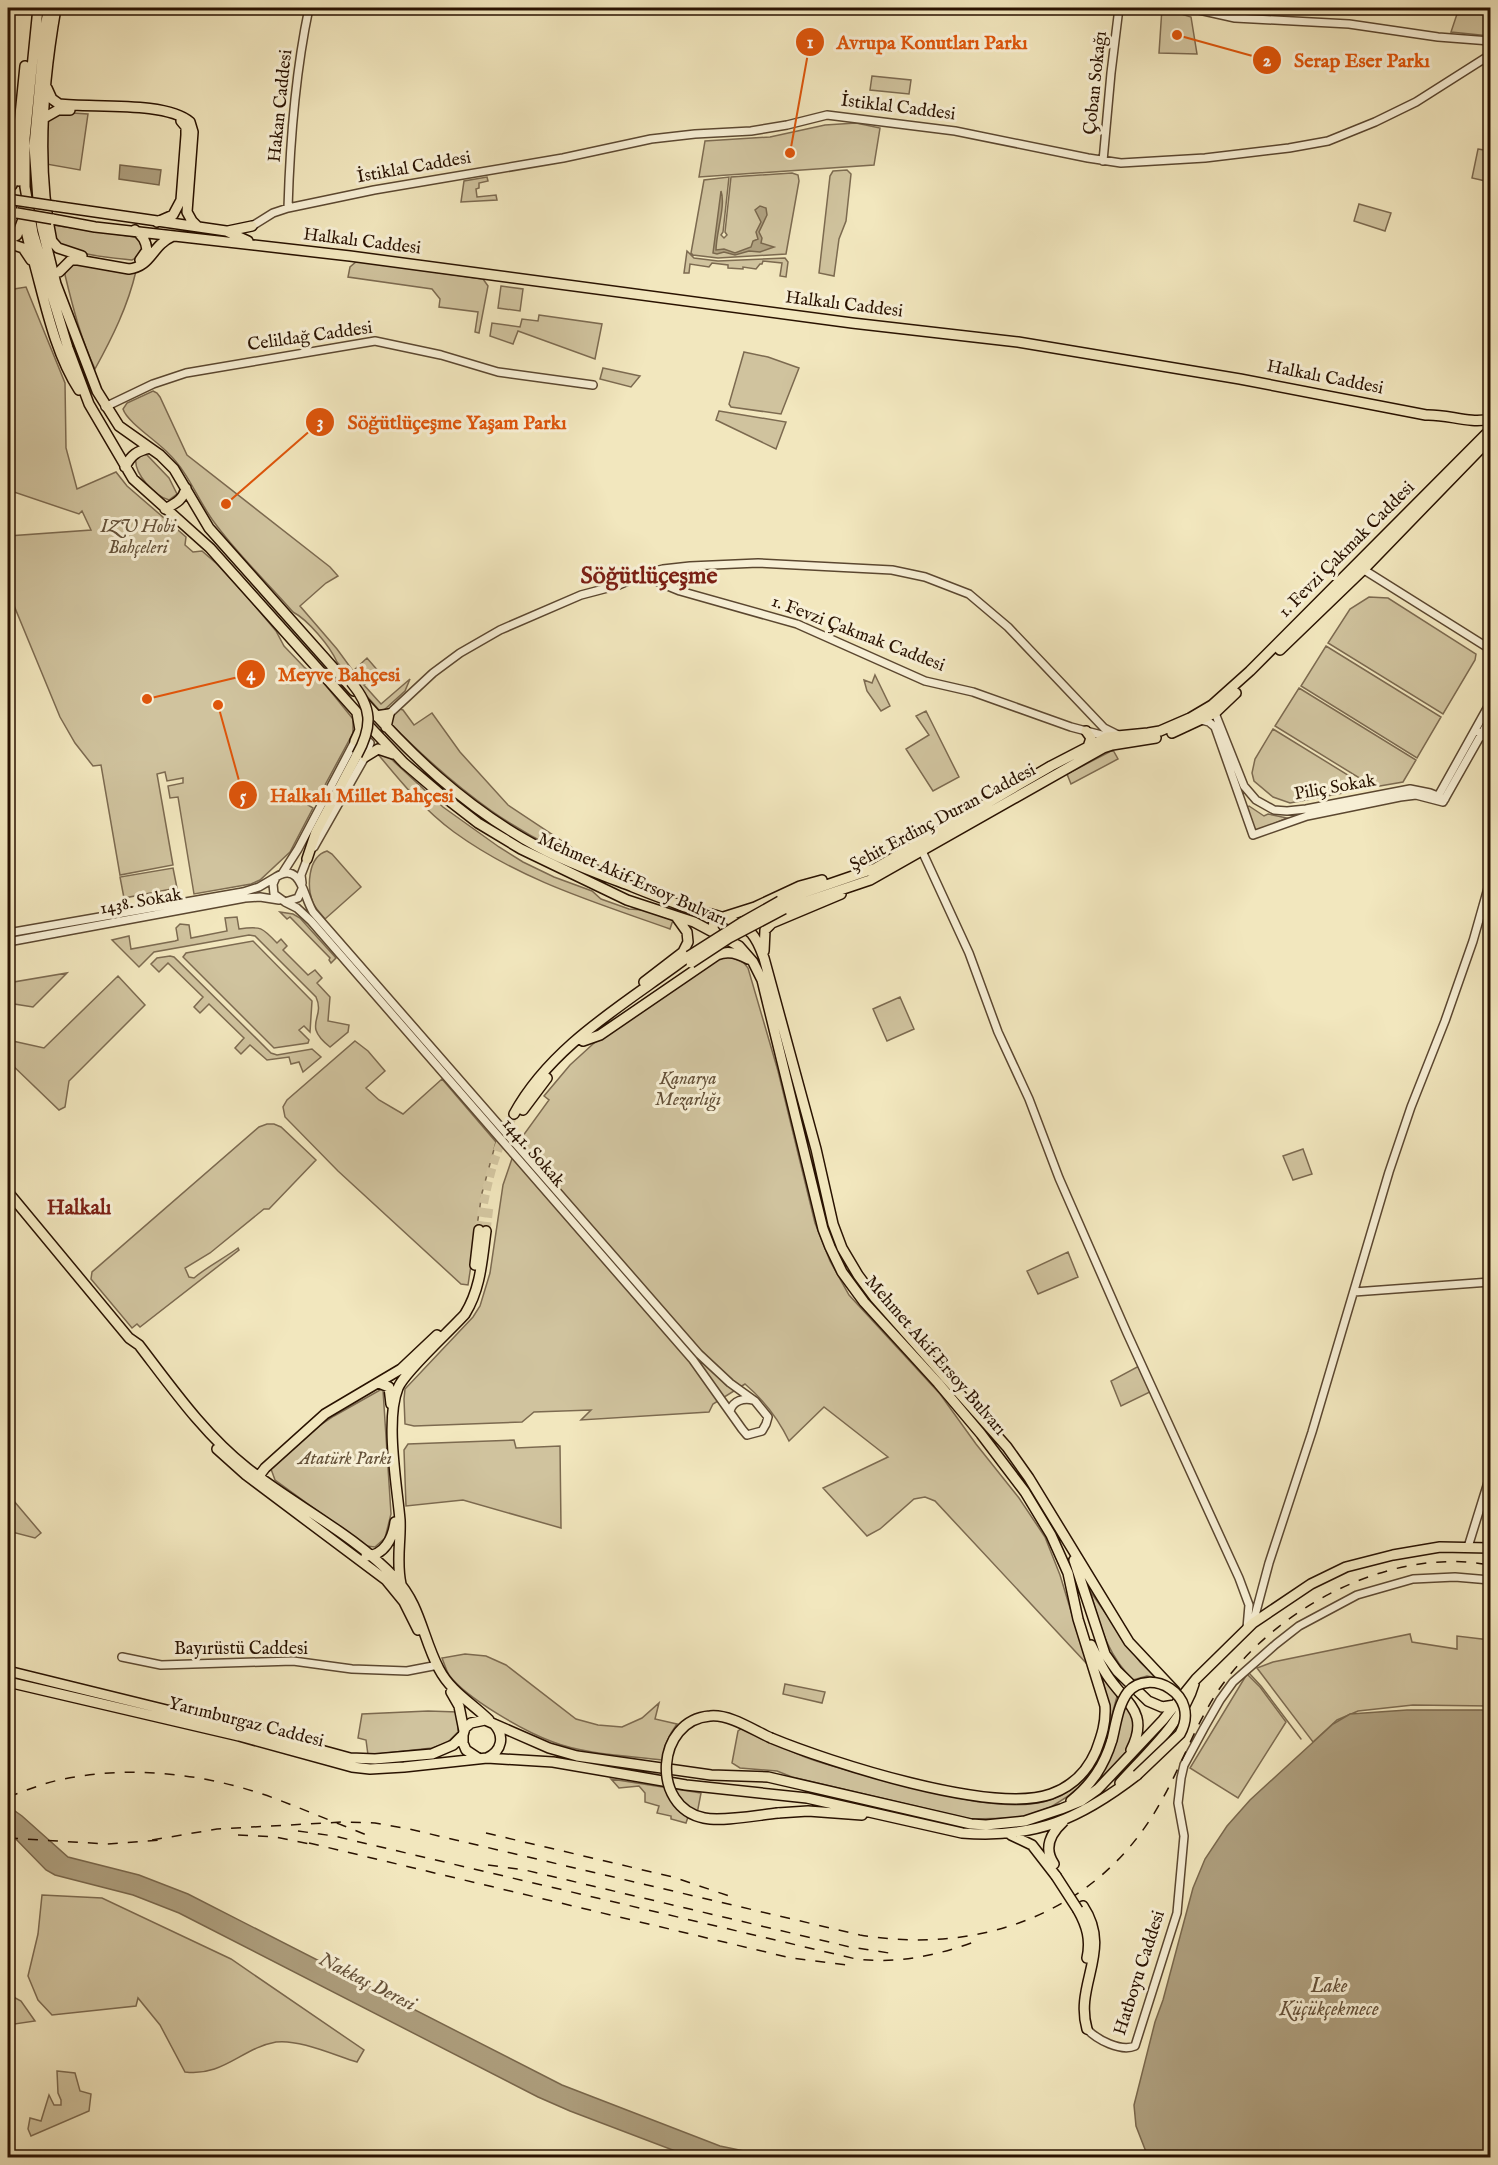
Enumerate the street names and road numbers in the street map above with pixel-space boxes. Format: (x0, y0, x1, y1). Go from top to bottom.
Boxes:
street label: Çoban Sokağı (1079, 30, 1113, 136)
street label: Hakan Caddesi (264, 48, 298, 164)
street label: İstiklal Caddesi (839, 89, 957, 126)
street label: İstiklal Caddesi (355, 146, 473, 189)
street label: Halkalı Caddesi (302, 223, 422, 261)
street label: Halkalı Caddesi (784, 286, 904, 324)
street label: Celildağ Caddesi (246, 317, 374, 357)
street label: Halkalı Caddesi (1265, 355, 1386, 401)
street label: 1. Fevzi Çakmak Caddesi (1274, 477, 1420, 623)
street label: 1. Fevzi Çakmak Caddesi (768, 590, 948, 678)
street label: Şehit Erdinç Duran Caddesi (846, 759, 1040, 877)
street label: Piliç Sokak (1292, 769, 1378, 806)
street label: Mehmet Akif Ersoy Bulvarı (534, 828, 730, 932)
street label: 1438. Sokak (98, 883, 184, 921)
street label: 1441. Sokak (497, 1113, 570, 1193)
street label: Mehmet Akif Ersoy Bulvarı (859, 1271, 1011, 1441)
street label: Bayırüstü Caddesi (174, 1638, 308, 1661)
street label: Yarımburgaz Caddesi (166, 1693, 326, 1753)
street label: Hatboyu Caddesi (1109, 1907, 1171, 2038)

